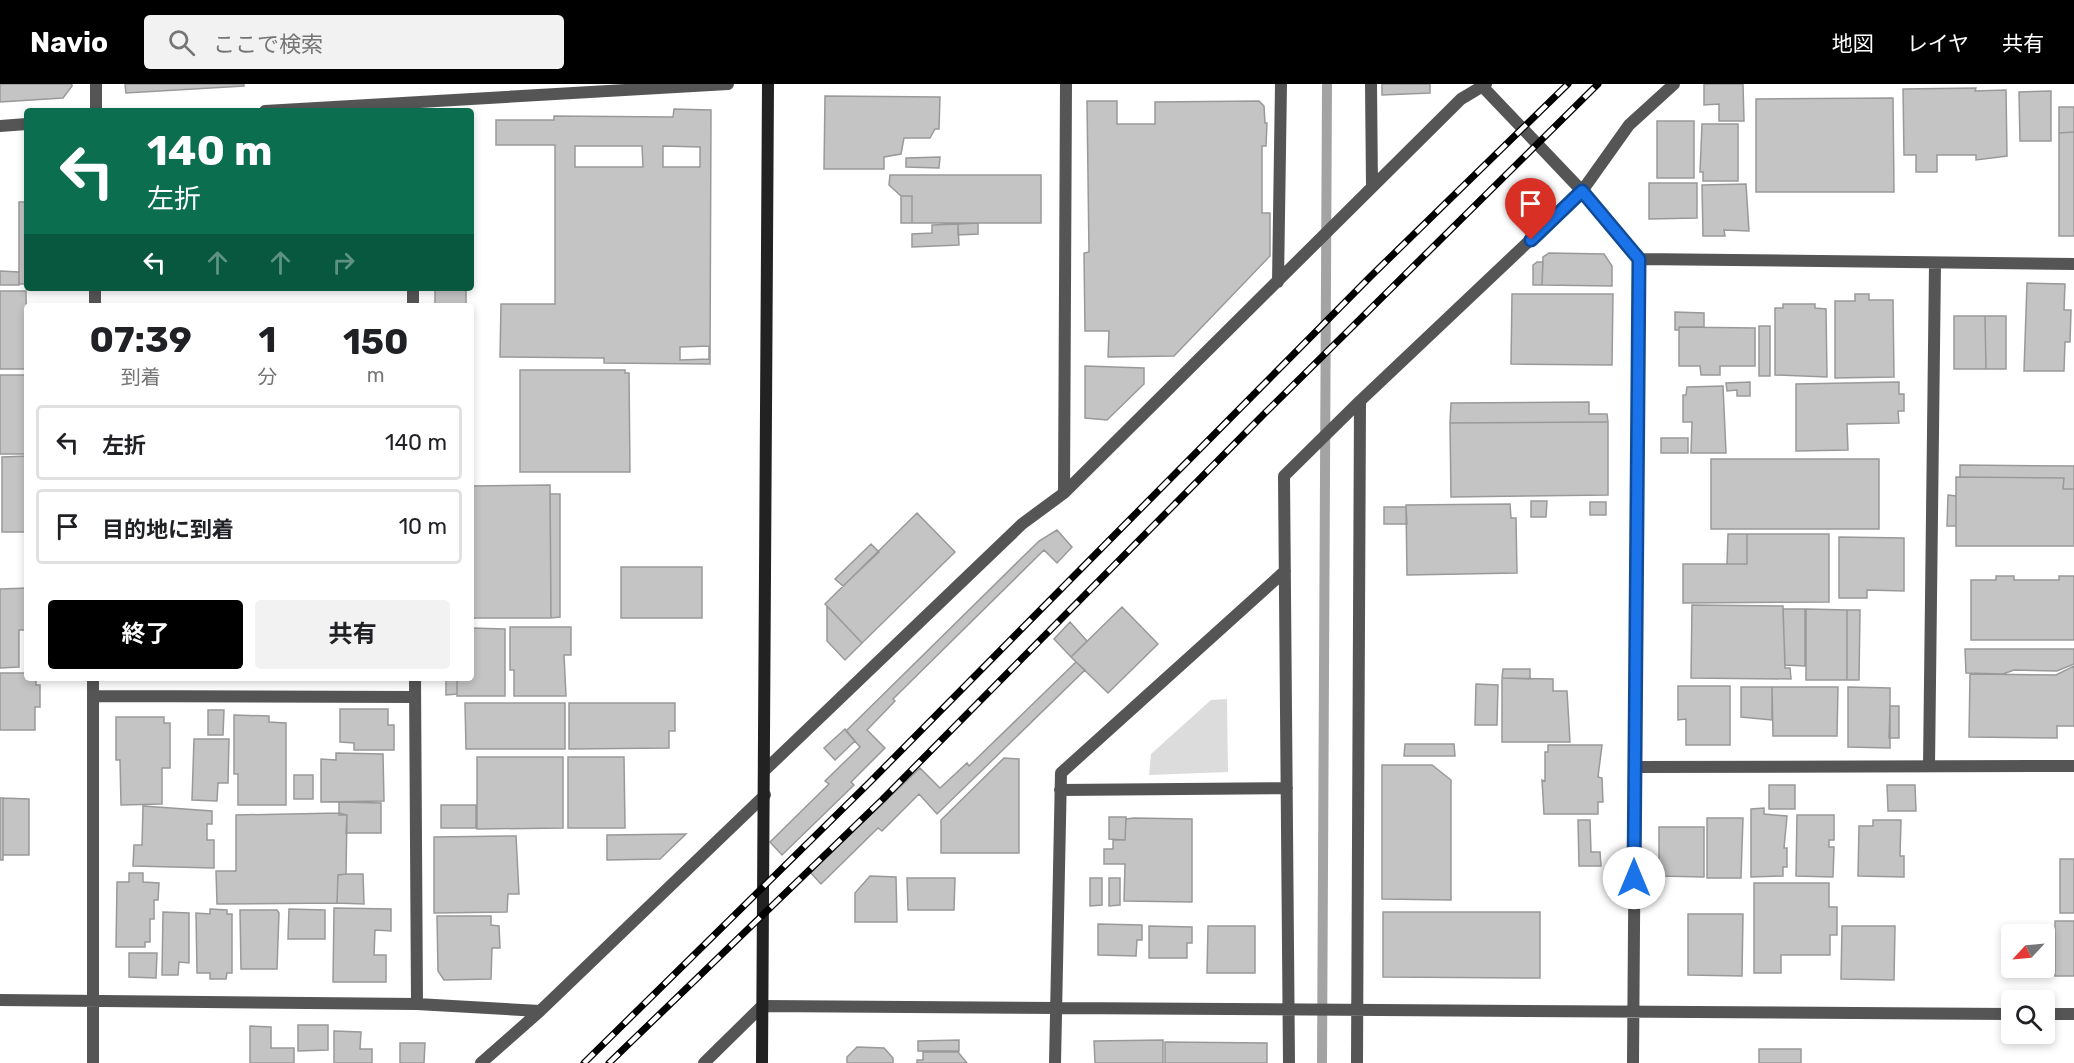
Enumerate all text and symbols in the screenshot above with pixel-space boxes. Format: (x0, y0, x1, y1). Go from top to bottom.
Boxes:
search box (144, 15, 564, 69)
text: Navio (30, 26, 108, 59)
icon: search (165, 26, 198, 59)
text: ここで検索 (213, 31, 323, 58)
text: 地図 (1832, 31, 1874, 56)
text: レイヤ (1907, 31, 1969, 56)
text: 共有 (2002, 31, 2044, 56)
text: 140 m (147, 126, 273, 176)
icon: left (48, 132, 126, 210)
pin (1505, 178, 1556, 240)
text: 左折 (147, 183, 201, 215)
icon: arrive (1514, 187, 1547, 220)
icon: left (138, 246, 171, 279)
icon: ahead (201, 246, 234, 279)
icon: ahead (264, 246, 297, 279)
icon: right (327, 246, 360, 279)
text: 07:39 (89, 318, 192, 361)
text: 1 (258, 318, 276, 361)
text: 150 (343, 320, 409, 363)
text: m (367, 363, 385, 387)
text: 到着 (121, 365, 161, 389)
text: 分 (257, 365, 277, 389)
icon: left (51, 426, 84, 459)
text: 140 m (385, 429, 447, 456)
text: 左折 (102, 432, 146, 459)
icon: arrive (51, 510, 84, 543)
text: 10 m (399, 513, 447, 540)
text: 目的地に到着 (102, 516, 234, 543)
button: 終了 (48, 600, 243, 669)
button: 共有 (255, 600, 450, 669)
position arrow (1602, 846, 1666, 910)
north arrow (2001, 924, 2055, 978)
map controls (2001, 924, 2055, 1044)
button: search (2001, 990, 2055, 1044)

